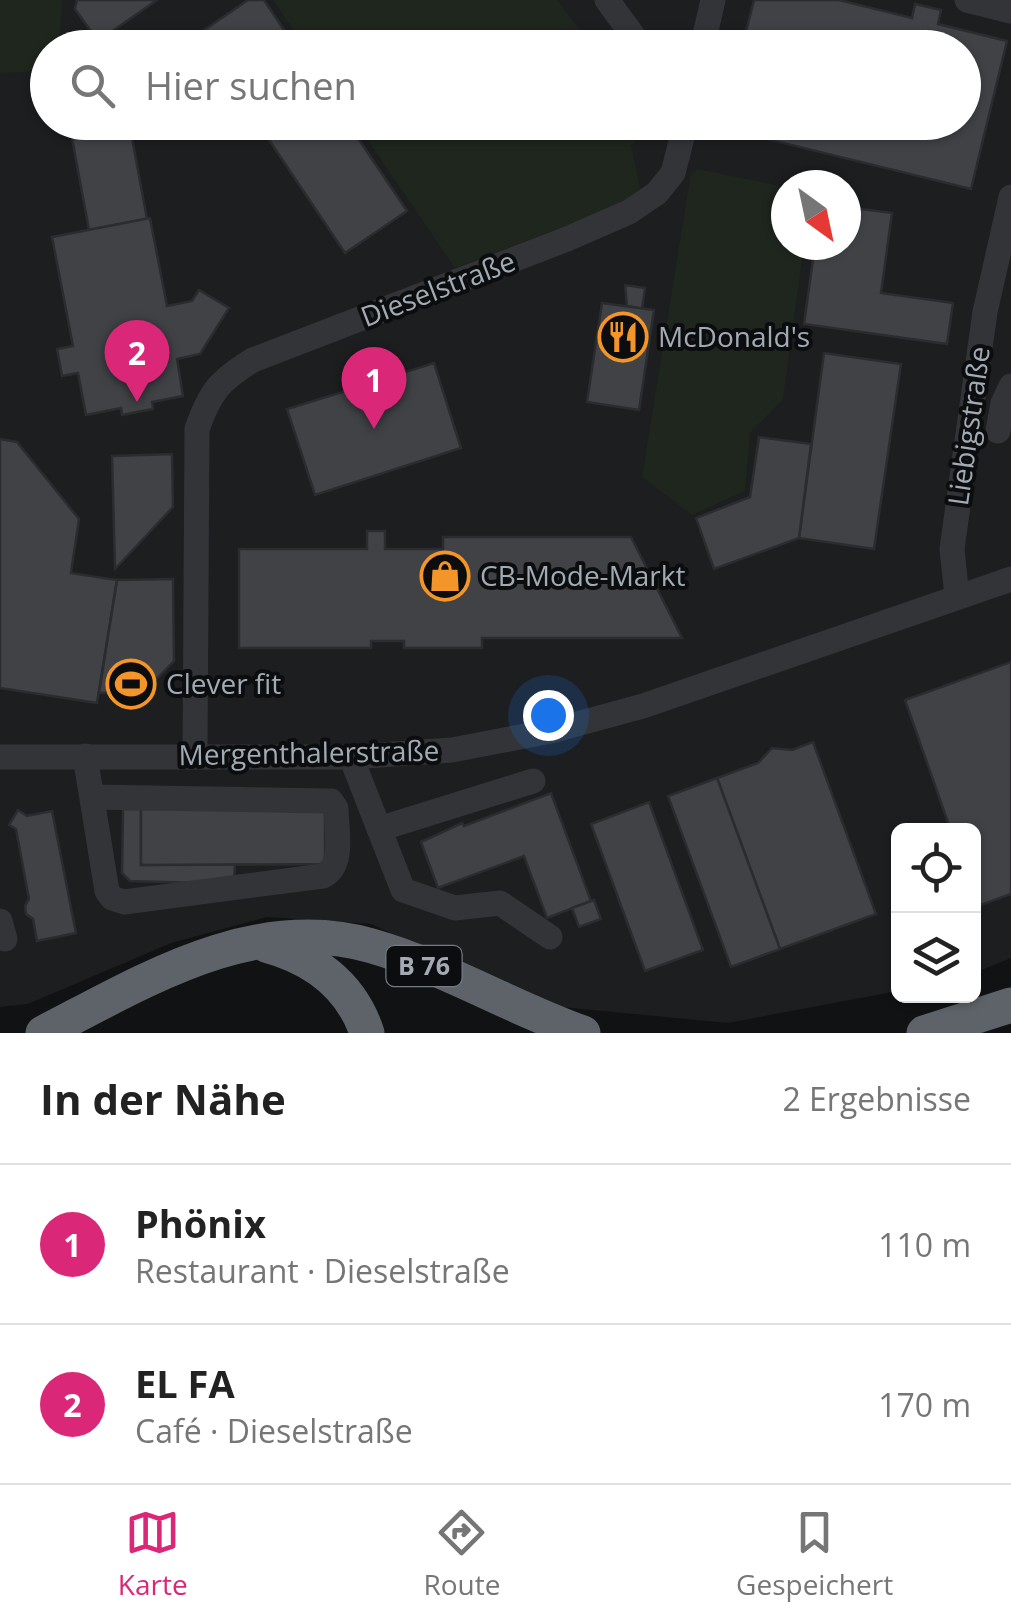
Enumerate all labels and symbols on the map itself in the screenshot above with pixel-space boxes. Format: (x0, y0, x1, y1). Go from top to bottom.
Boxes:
north arrow (771, 170, 861, 260)
street label: Dieselstraße (355, 241, 520, 335)
restaurant icon: McDonald's (597, 311, 649, 363)
place label: McDonald's (658, 317, 810, 355)
pin: 2 (104, 320, 170, 402)
street label: Liebigstraße (938, 344, 998, 508)
pin: 1 (342, 346, 406, 429)
shop icon: CB-Mode-Markt (419, 550, 471, 602)
place label: CB-Mode-Markt (480, 556, 686, 594)
sports icon: Clever fit (105, 658, 157, 710)
place label: Clever fit (166, 664, 281, 702)
your location (523, 690, 574, 741)
street label: Mergenthalerstraße (178, 731, 440, 773)
road number: B 76 (386, 946, 462, 986)

